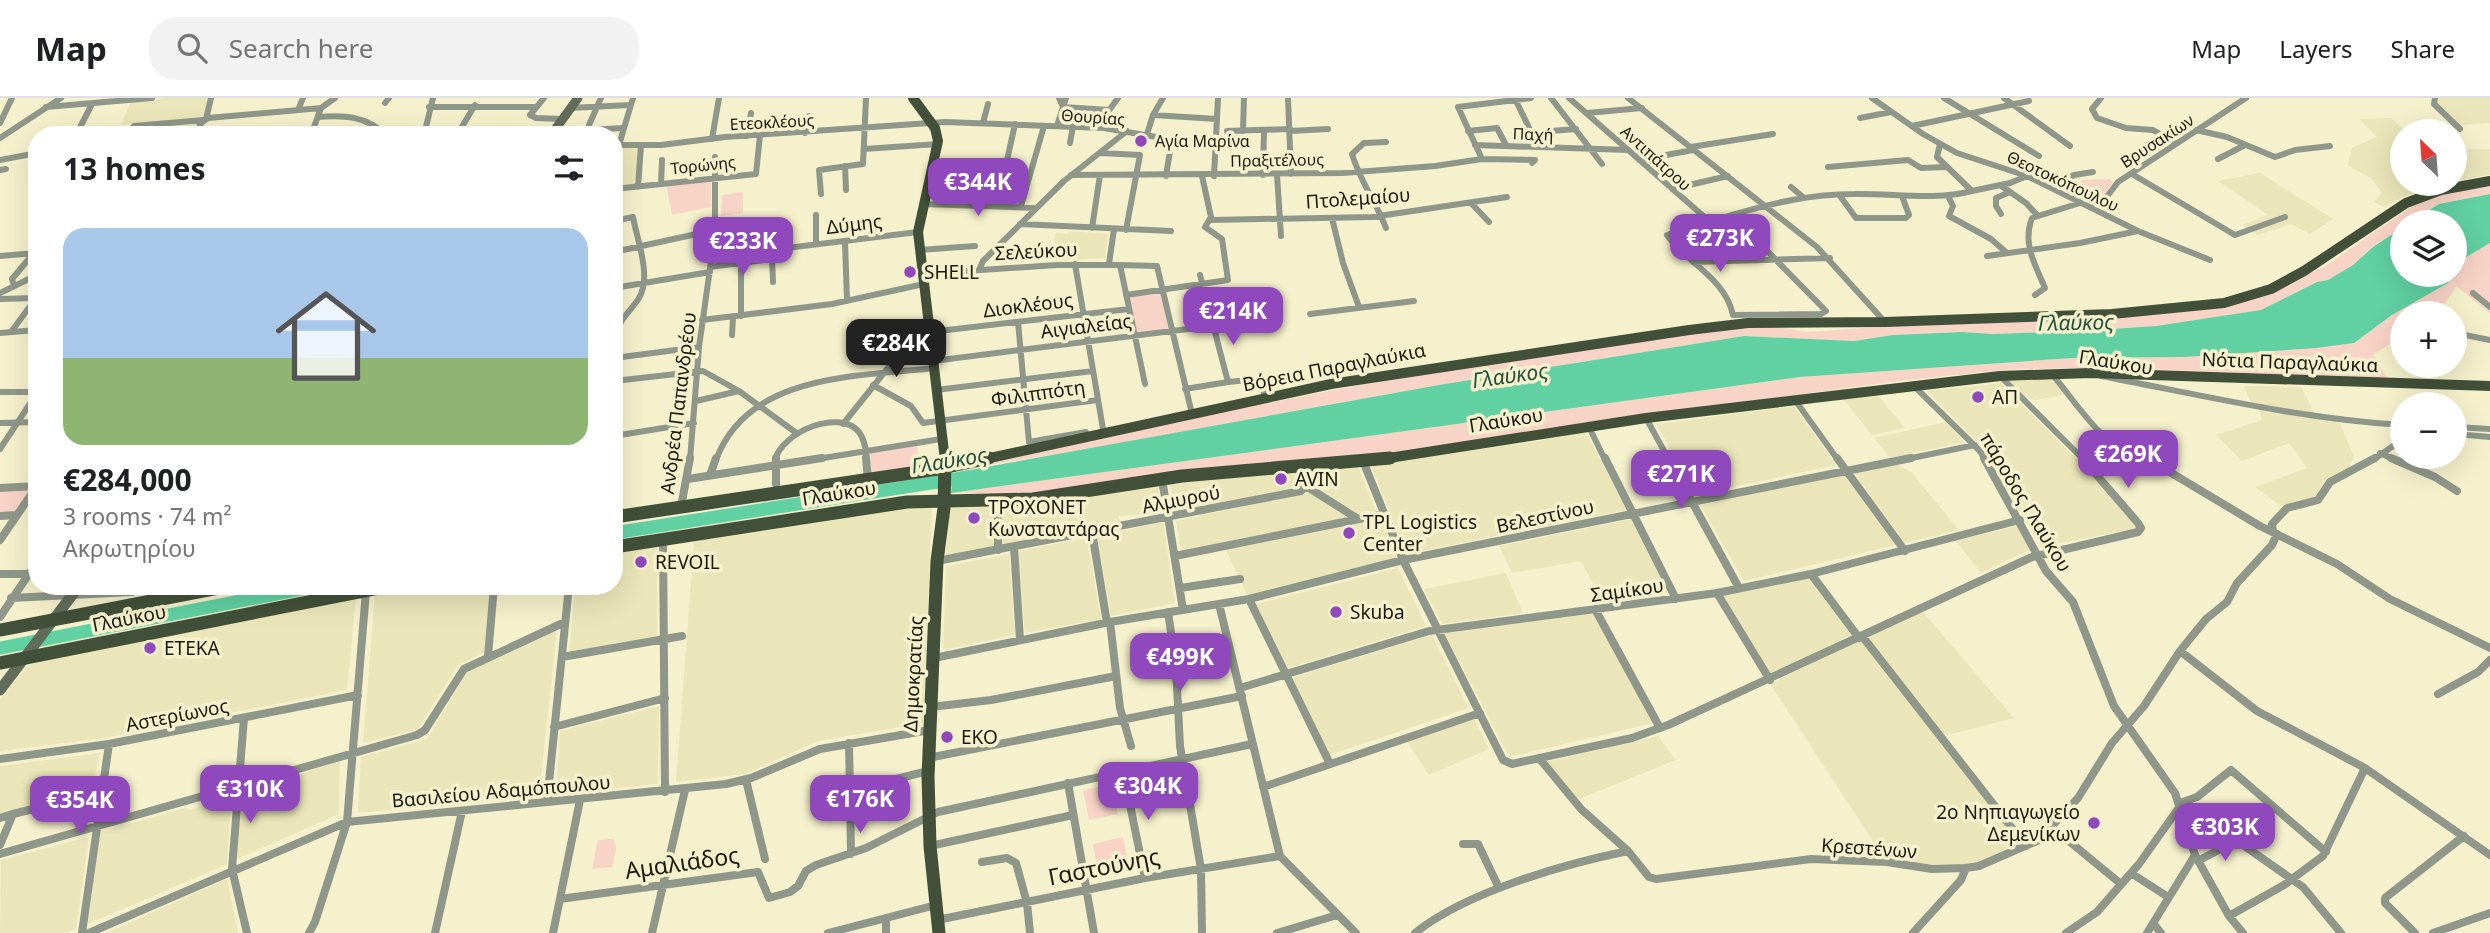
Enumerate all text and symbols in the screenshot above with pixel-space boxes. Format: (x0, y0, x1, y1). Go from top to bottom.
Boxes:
search box (149, 17, 639, 80)
text: Map (35, 26, 107, 71)
icon: search (173, 29, 211, 67)
text: Search here (229, 30, 373, 66)
text: Map (2191, 32, 2241, 65)
text: Layers (2279, 32, 2353, 65)
text: Share (2391, 32, 2455, 65)
street label: Θουρίας (1060, 104, 1126, 130)
street label: Ετεοκλέους (729, 109, 815, 135)
street label: Βρυσακίων (2116, 109, 2198, 173)
north arrow (2390, 119, 2468, 196)
map controls (2390, 119, 2467, 469)
street label: Αντιπάτρου (1616, 120, 1696, 196)
street label: Παχή (1512, 122, 1554, 146)
place label: Αγία Μαρίνα (1155, 130, 1250, 152)
marker: Αγία Μαρίνα (1133, 133, 1149, 149)
street label: Θεοτοκόπουλου (2003, 145, 2123, 217)
text: 13 homes (63, 148, 206, 189)
street label: Πραξιτέλους (1230, 148, 1324, 172)
icon: filters (550, 149, 588, 187)
street label: Τορώνης (669, 151, 737, 179)
pin: €344K (929, 158, 1027, 218)
text: €344K (944, 165, 1012, 197)
street label: Πτολεμαίου (1305, 181, 1411, 215)
street label: Δύμης (825, 208, 883, 240)
button: layers (2390, 210, 2467, 287)
pin: €273K (1671, 214, 1769, 274)
pin: €233K (694, 218, 792, 277)
text: €273K (1686, 221, 1754, 253)
text: €233K (709, 224, 777, 256)
street label: Σελεύκου (994, 236, 1078, 266)
place label: SHELL (924, 259, 979, 285)
marker: SHELL (902, 264, 918, 280)
icon: home (263, 273, 389, 399)
street label: Διοκλέους (982, 287, 1074, 323)
pin: €214K (1184, 288, 1282, 347)
text: €214K (1199, 294, 1267, 326)
button: + (2390, 301, 2467, 378)
water label: Γλαύκος (2038, 307, 2114, 337)
street label: Αιγιαλείας (1039, 308, 1133, 344)
street label: Ανδρέα Παπανδρέου (654, 311, 702, 495)
pin: €284K (847, 320, 945, 379)
text: €284K (862, 326, 930, 358)
street label: Βόρεια Παραγλαύκια (1240, 336, 1428, 398)
street label: Γλαύκου (2077, 343, 2155, 381)
street label: Νότια Παραγλαύκια (2201, 346, 2379, 378)
water label: Γλαύκος (1470, 356, 1550, 394)
street label: Φιλιππότη (989, 374, 1087, 412)
place label: ΑΠ (1992, 384, 2018, 410)
marker: ΑΠ (1970, 389, 1986, 405)
button: − (2390, 392, 2467, 469)
street label: Γλαύκου (1467, 401, 1545, 439)
street label: πάροδος Γλαύκου (1974, 427, 2078, 577)
pin: €269K (2079, 430, 2177, 490)
text: €269K (2094, 437, 2162, 469)
water label: Γλαύκος (909, 440, 989, 480)
pin: €271K (1632, 450, 1730, 510)
text: €271K (1647, 457, 1715, 489)
text: €284,000 (63, 459, 192, 500)
place label: AVIN (1295, 466, 1339, 492)
marker: AVIN (1273, 471, 1289, 487)
street label: Γλαύκου (800, 474, 878, 512)
street label: Αλμυρού (1140, 479, 1222, 519)
street label: Βελεστίνου (1494, 493, 1596, 539)
place label: ΤΡΟΧΟΝΕΤ Κωνσταντάρας (988, 494, 1119, 542)
text: 3 rooms · 74 m² (63, 500, 232, 532)
place label: TPL Logistics Center (1363, 509, 1477, 557)
marker: ΤΡΟΧΟΝΕΤ Κωνσταντάρας (966, 510, 982, 526)
marker: TPL Logistics Center (1341, 525, 1357, 541)
text: Ακρωτηρίου (63, 532, 196, 564)
place label: REVOIL (655, 549, 720, 575)
marker: REVOIL (633, 554, 649, 570)
street label: Σαμίκου (1589, 572, 1665, 608)
street label: Γλαύκου (90, 598, 168, 638)
place label: Skuba (1350, 599, 1405, 625)
marker: Skuba (1328, 604, 1344, 620)
street label: Δημοκρατίας (897, 615, 929, 733)
pin: €499K (1131, 634, 1229, 693)
place label: ΕΤΕΚΑ (164, 635, 220, 661)
marker: ΕΤΕΚΑ (142, 640, 158, 656)
text: €499K (1146, 640, 1214, 672)
street label: Αστερίωνος (123, 692, 231, 738)
place label: EKO (961, 724, 998, 750)
marker: EKO (939, 729, 955, 745)
pin: €304K (1099, 762, 1197, 822)
pin: €310K (201, 766, 299, 825)
street label: Βασιλείου Αδαμόπουλου (390, 768, 612, 814)
text: €304K (1114, 769, 1182, 801)
text: €310K (216, 772, 284, 804)
pin: €354K (31, 776, 129, 836)
pin: €176K (811, 776, 909, 835)
text: €176K (826, 782, 894, 814)
text: €354K (46, 783, 114, 815)
place label: 2ο Νηπιαγωγείο Δεμενίκων (1936, 799, 2080, 847)
pin: €303K (2176, 804, 2274, 863)
text: €303K (2191, 810, 2259, 842)
marker: 2ο Νηπιαγωγείο Δεμενίκων (2086, 815, 2102, 831)
street label: Κρεστένων (1820, 832, 1918, 864)
street label: Αμαλιάδος (623, 838, 741, 886)
street label: Γαστούνης (1045, 840, 1162, 893)

